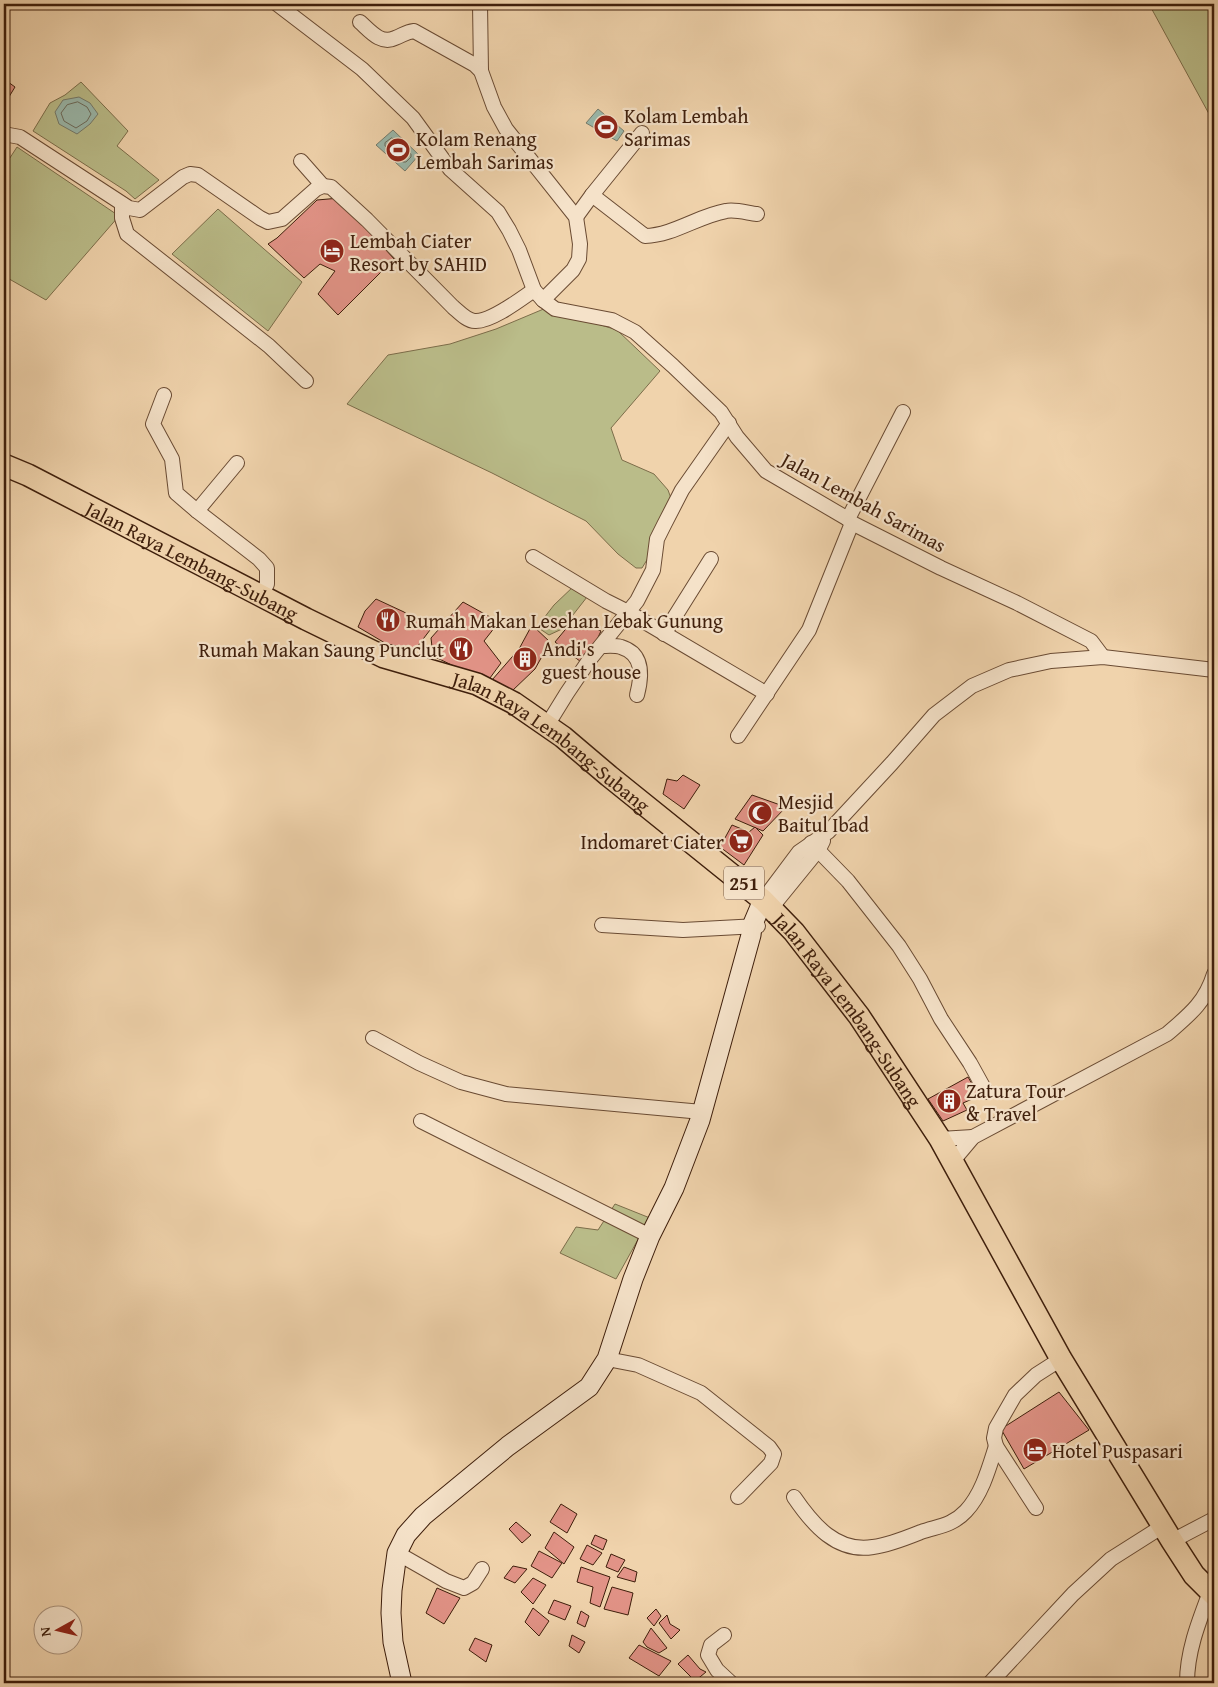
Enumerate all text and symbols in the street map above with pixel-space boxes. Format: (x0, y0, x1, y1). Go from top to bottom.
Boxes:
place label: Kolam Lembah Sarimas (624, 101, 748, 153)
sports icon: Kolam Lembah Sarimas (593, 114, 619, 140)
place label: Kolam Renang Lembah Sarimas (416, 124, 554, 176)
sports icon: Kolam Renang Lembah Sarimas (385, 137, 411, 163)
place label: Lembah Ciater Resort by SAHID (350, 226, 487, 278)
hotel icon: Lembah Ciater Resort by SAHID (319, 238, 345, 264)
street label: Jalan Lembah Sarimas (774, 443, 952, 559)
street label: Jalan Raya Lembang-Subang (78, 492, 304, 627)
place label: Rumah Makan Lesehan Lebak Gunung (406, 606, 723, 635)
restaurant icon: Rumah Makan Lesehan Lebak Gunung (375, 607, 401, 633)
place label: Andi's guest house (542, 634, 641, 686)
place label: Rumah Makan Saung Punclut (199, 635, 444, 664)
restaurant icon: Rumah Makan Saung Punclut (448, 636, 474, 662)
building icon: Andi's guest house (512, 646, 538, 672)
street label: Jalan Raya Lembang-Subang (446, 662, 657, 819)
place label: Mesjid Baitul Ibad (778, 787, 869, 839)
mosque icon: Mesjid Baitul Ibad (747, 800, 773, 826)
place label: Indomaret Ciater (581, 827, 724, 856)
supermarket icon: Indomaret Ciater (728, 828, 754, 854)
road number: 251 (724, 866, 764, 900)
street label: Jalan Raya Lembang-Subang (765, 903, 930, 1113)
place label: Zatura Tour & Travel (966, 1076, 1066, 1128)
building icon: Zatura Tour & Travel (936, 1088, 962, 1114)
place label: Hotel Puspasari (1052, 1436, 1183, 1465)
hotel icon: Hotel Puspasari (1022, 1437, 1048, 1463)
north arrow (32, 1604, 82, 1654)
text: N (34, 1625, 56, 1638)

